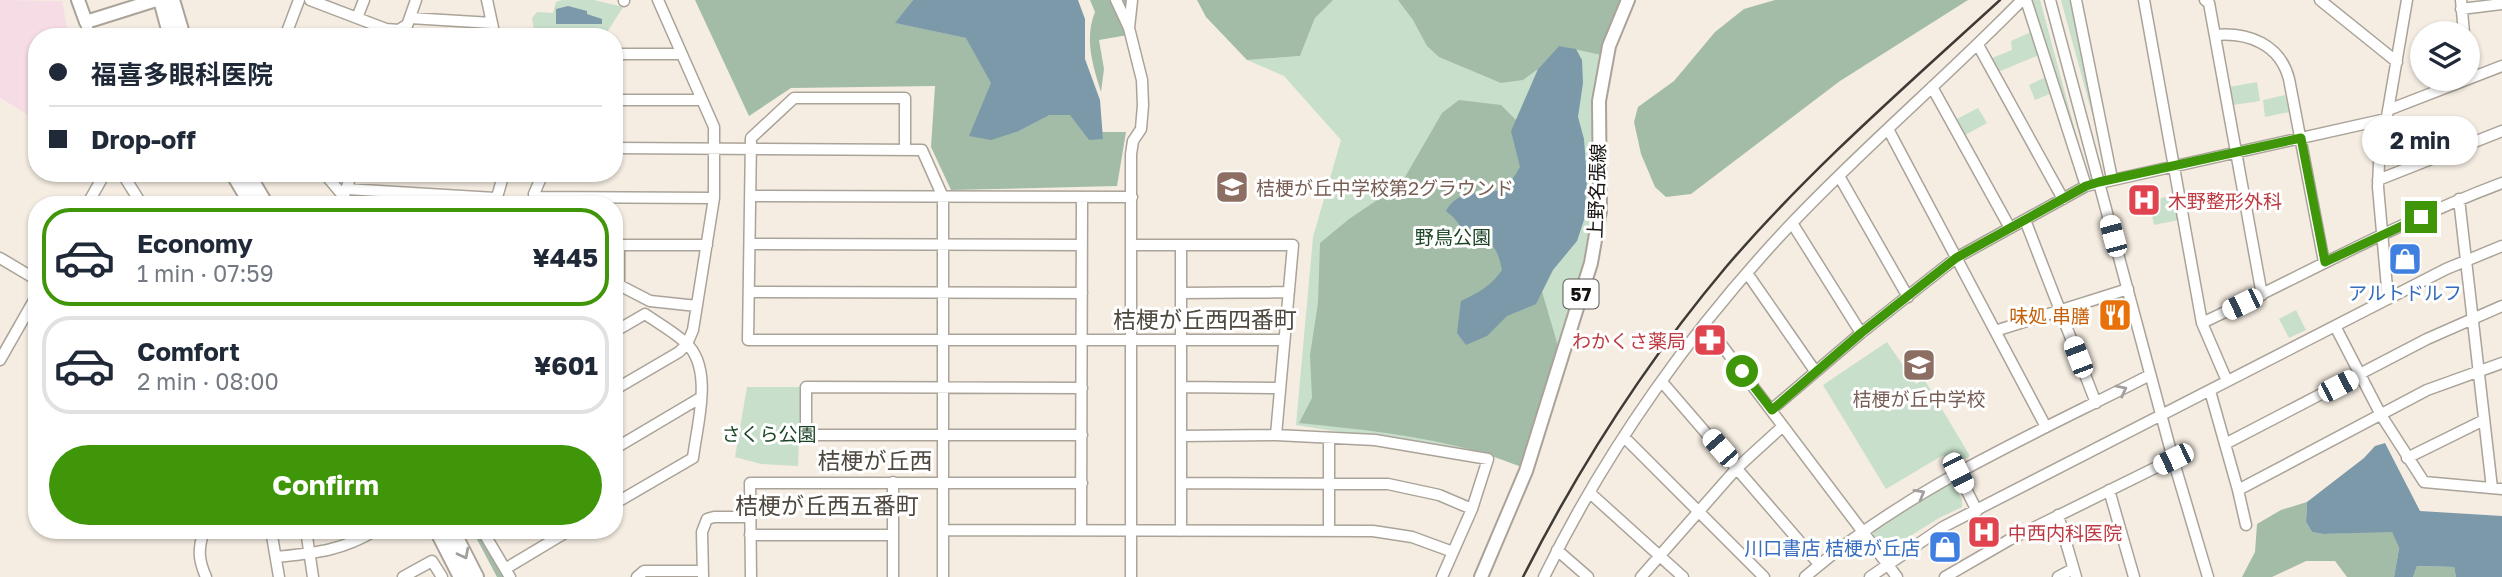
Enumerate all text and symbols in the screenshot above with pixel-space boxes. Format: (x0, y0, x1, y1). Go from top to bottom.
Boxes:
map controls (2410, 21, 2480, 91)
button: layers (2410, 21, 2480, 91)
text: 福喜多眼科医院 (91, 59, 273, 90)
callout: 2 min (2363, 116, 2479, 164)
text: Drop-off (91, 124, 196, 155)
text: 2 min (2390, 126, 2450, 154)
street label: 上野名張線 (1583, 143, 1609, 239)
school or university icon: 桔梗が丘中学校第2グラウンド (1213, 168, 1251, 206)
place label: 桔梗が丘中学校第2グラウンド (1256, 176, 1514, 199)
hospital icon: 木野整形外科 (2125, 181, 2163, 219)
place label: 木野整形外科 (2168, 189, 2282, 212)
route end (2405, 201, 2437, 233)
car (2098, 213, 2129, 259)
park label: 野鳥公園 (1415, 225, 1491, 248)
icon: car (53, 226, 116, 289)
text: Economy (137, 228, 253, 259)
shop icon: アルトドルフ (2386, 240, 2424, 278)
text: ¥445 (532, 242, 598, 273)
text: 1 min · 07:59 (137, 259, 274, 287)
road number: 57 (1564, 280, 1598, 308)
place label: アルトドルフ (2348, 281, 2462, 304)
car (2219, 285, 2266, 323)
restaurant icon: 味処 串膳 (2096, 296, 2134, 334)
place label: 味処 串膳 (2009, 304, 2090, 327)
district label: 桔梗が丘西四番町 (1113, 305, 1297, 333)
pharmacy icon: わかくさ薬局 (1691, 321, 1729, 359)
place label: わかくさ薬局 (1572, 329, 1686, 352)
icon: car (53, 334, 116, 397)
car (2061, 334, 2096, 380)
text: Comfort (137, 336, 240, 367)
school or university icon: 桔梗が丘中学校 (1900, 346, 1938, 384)
text: ¥601 (534, 350, 598, 381)
route start (1726, 355, 1758, 387)
text: 2 min · 08:00 (137, 367, 279, 395)
car (2315, 367, 2362, 405)
one-way arrow (2115, 384, 2127, 398)
place label: 桔梗が丘中学校 (1852, 387, 1986, 410)
park label: さくら公園 (721, 422, 817, 445)
car (1699, 425, 1742, 471)
car (2150, 440, 2197, 478)
button: Confirm (49, 445, 602, 525)
district label: 桔梗が丘西 (818, 446, 933, 474)
car (1940, 450, 1977, 496)
one-way arrow (1912, 489, 1925, 502)
district label: 桔梗が丘西五番町 (735, 491, 919, 519)
hospital icon: 中西内科医院 (1965, 513, 2003, 551)
place label: 中西内科医院 (2008, 521, 2122, 544)
shop icon: 川口書店 桔梗が丘店 (1926, 528, 1964, 566)
place label: 川口書店 桔梗が丘店 (1744, 536, 1920, 559)
one-way arrow (455, 547, 469, 559)

